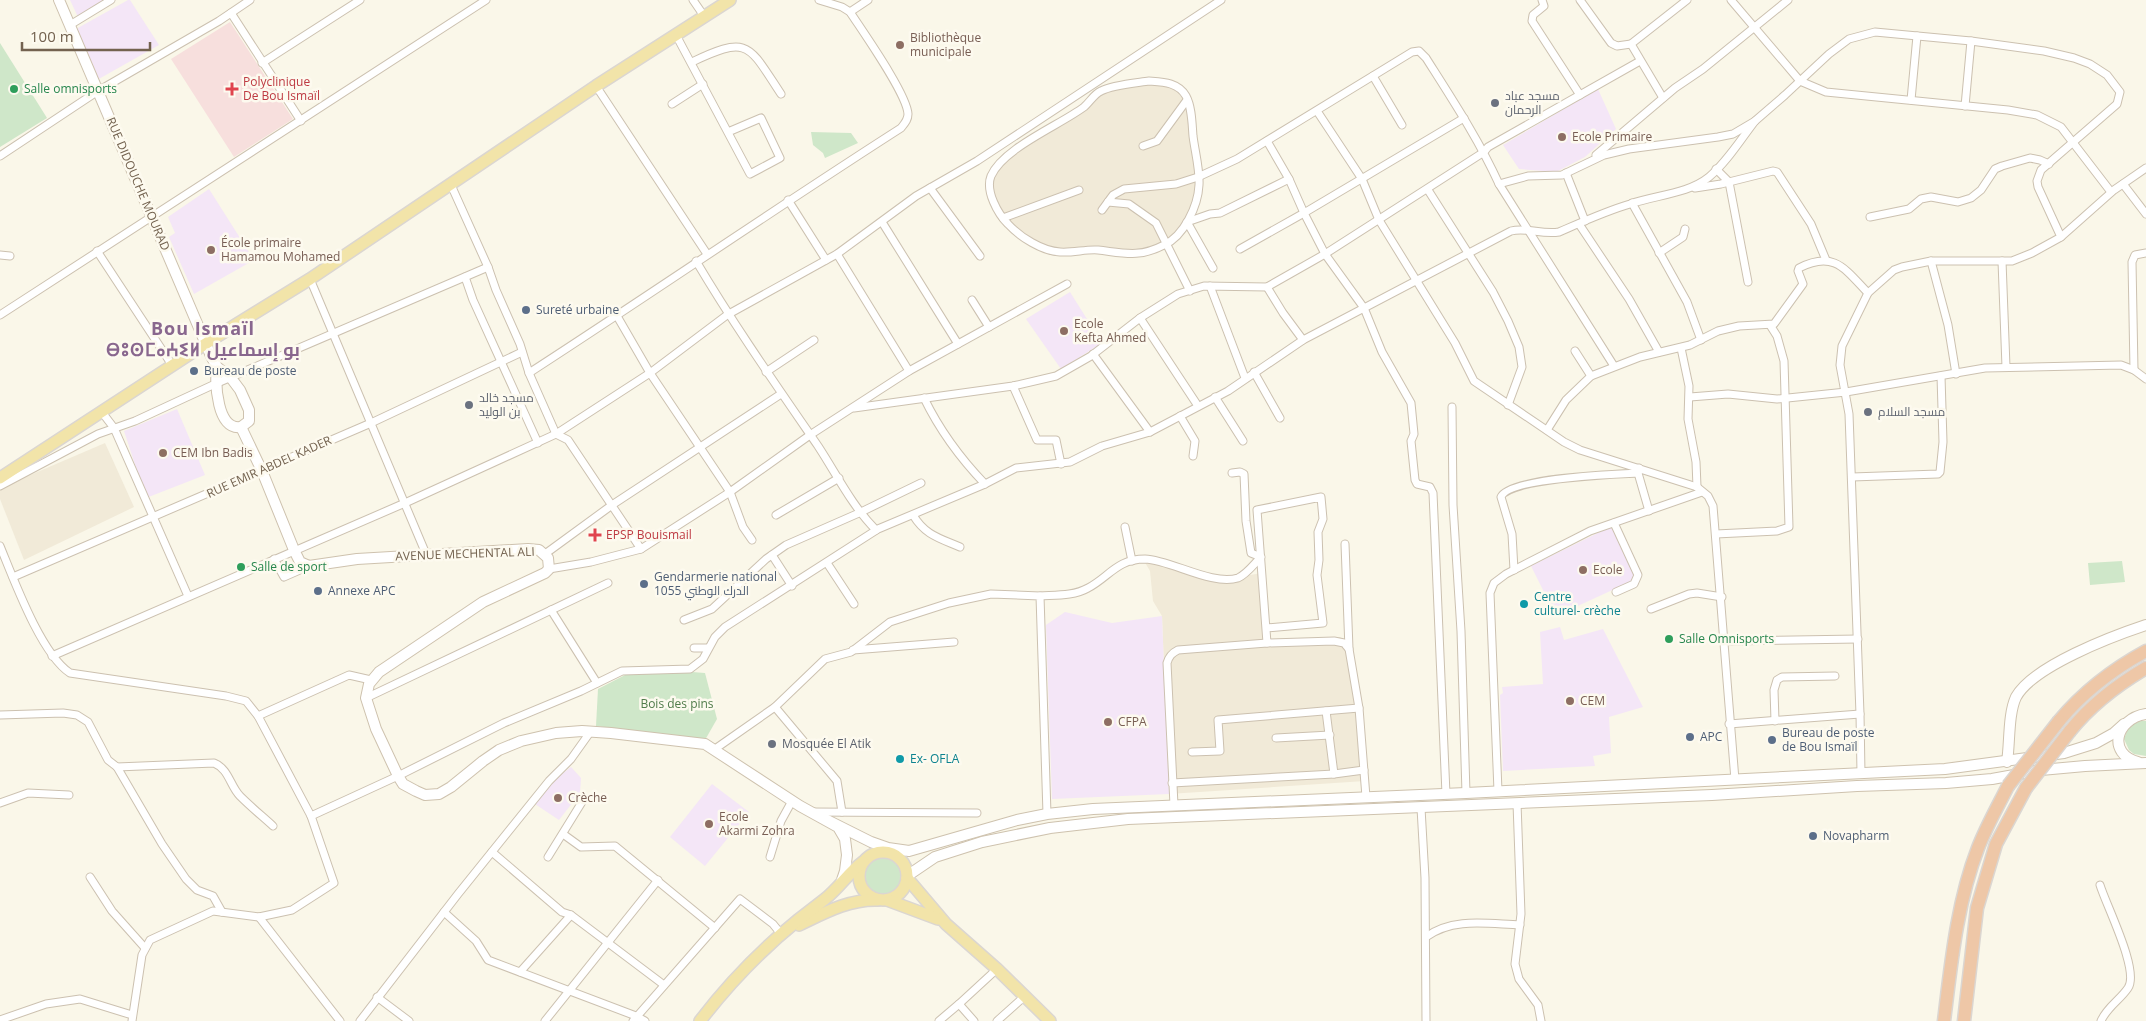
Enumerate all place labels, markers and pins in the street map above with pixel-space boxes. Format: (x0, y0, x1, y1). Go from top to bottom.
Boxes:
place label: Bibliothèque municipale (910, 29, 981, 60)
marker: Bibliothèque municipale (894, 39, 906, 51)
place label: Polyclinique De Bou Ismaïl (243, 73, 320, 104)
place label: Salle omnisports (24, 80, 117, 97)
marker: Polyclinique De Bou Ismaïl (225, 82, 239, 96)
marker: Salle omnisports (8, 83, 20, 95)
place label: مسجد عباد الرحمان (1505, 87, 1560, 118)
marker: مسجد عباد الرحمان (1489, 97, 1501, 109)
place label: Ecole Primaire (1572, 128, 1652, 145)
marker: Ecole Primaire (1556, 131, 1568, 143)
place label: École primaire Hamamou Mohamed (221, 234, 340, 265)
marker: École primaire Hamamou Mohamed (205, 244, 217, 256)
place label: Sureté urbaine (536, 301, 619, 318)
marker: Sureté urbaine (520, 304, 532, 316)
place label: Ecole Kefta Ahmed (1074, 315, 1146, 346)
marker: Ecole Kefta Ahmed (1058, 325, 1070, 337)
place label: Bureau de poste (204, 362, 297, 379)
marker: Bureau de poste (188, 365, 200, 377)
place label: مسجد خالد بن الوليد (479, 389, 534, 420)
marker: مسجد خالد بن الوليد (463, 399, 475, 411)
place label: مسجد السلام (1878, 403, 1945, 420)
marker: مسجد السلام (1862, 406, 1874, 418)
place label: CEM Ibn Badis (173, 444, 253, 461)
marker: CEM Ibn Badis (157, 447, 169, 459)
place label: EPSP Bouismail (606, 526, 692, 543)
marker: EPSP Bouismail (588, 528, 602, 542)
place label: Salle de sport (251, 558, 327, 575)
marker: Salle de sport (235, 561, 247, 573)
place label: Ecole (1593, 561, 1623, 578)
marker: Ecole (1577, 564, 1589, 576)
place label: Gendarmerie national 1055 الدرك الوطني (654, 568, 777, 601)
marker: Gendarmerie national 1055 الدرك الوطني (638, 578, 650, 590)
place label: Annexe APC (328, 582, 396, 599)
marker: Annexe APC (312, 585, 324, 597)
place label: Centre culturel- crèche (1534, 588, 1621, 619)
marker: Centre culturel- crèche (1518, 598, 1530, 610)
place label: Salle Omnisports (1679, 630, 1774, 647)
marker: Salle Omnisports (1663, 633, 1675, 645)
place label: CEM (1580, 692, 1605, 709)
marker: CEM (1564, 695, 1576, 707)
place label: CFPA (1118, 713, 1147, 730)
marker: CFPA (1102, 716, 1114, 728)
place label: Bureau de poste de Bou Ismaïl (1782, 724, 1875, 755)
place label: APC (1700, 728, 1723, 745)
marker: APC (1684, 731, 1696, 743)
marker: Bureau de poste de Bou Ismaïl (1766, 734, 1778, 746)
place label: Mosquée El Atik (782, 735, 872, 752)
marker: Mosquée El Atik (766, 738, 778, 750)
place label: Ex- OFLA (910, 750, 960, 767)
marker: Ex- OFLA (894, 753, 906, 765)
place label: Crèche (568, 789, 607, 806)
marker: Crèche (552, 792, 564, 804)
place label: Ecole Akarmi Zohra (719, 808, 795, 839)
marker: Ecole Akarmi Zohra (703, 818, 715, 830)
place label: Novapharm (1823, 827, 1889, 844)
marker: Novapharm (1807, 830, 1819, 842)

